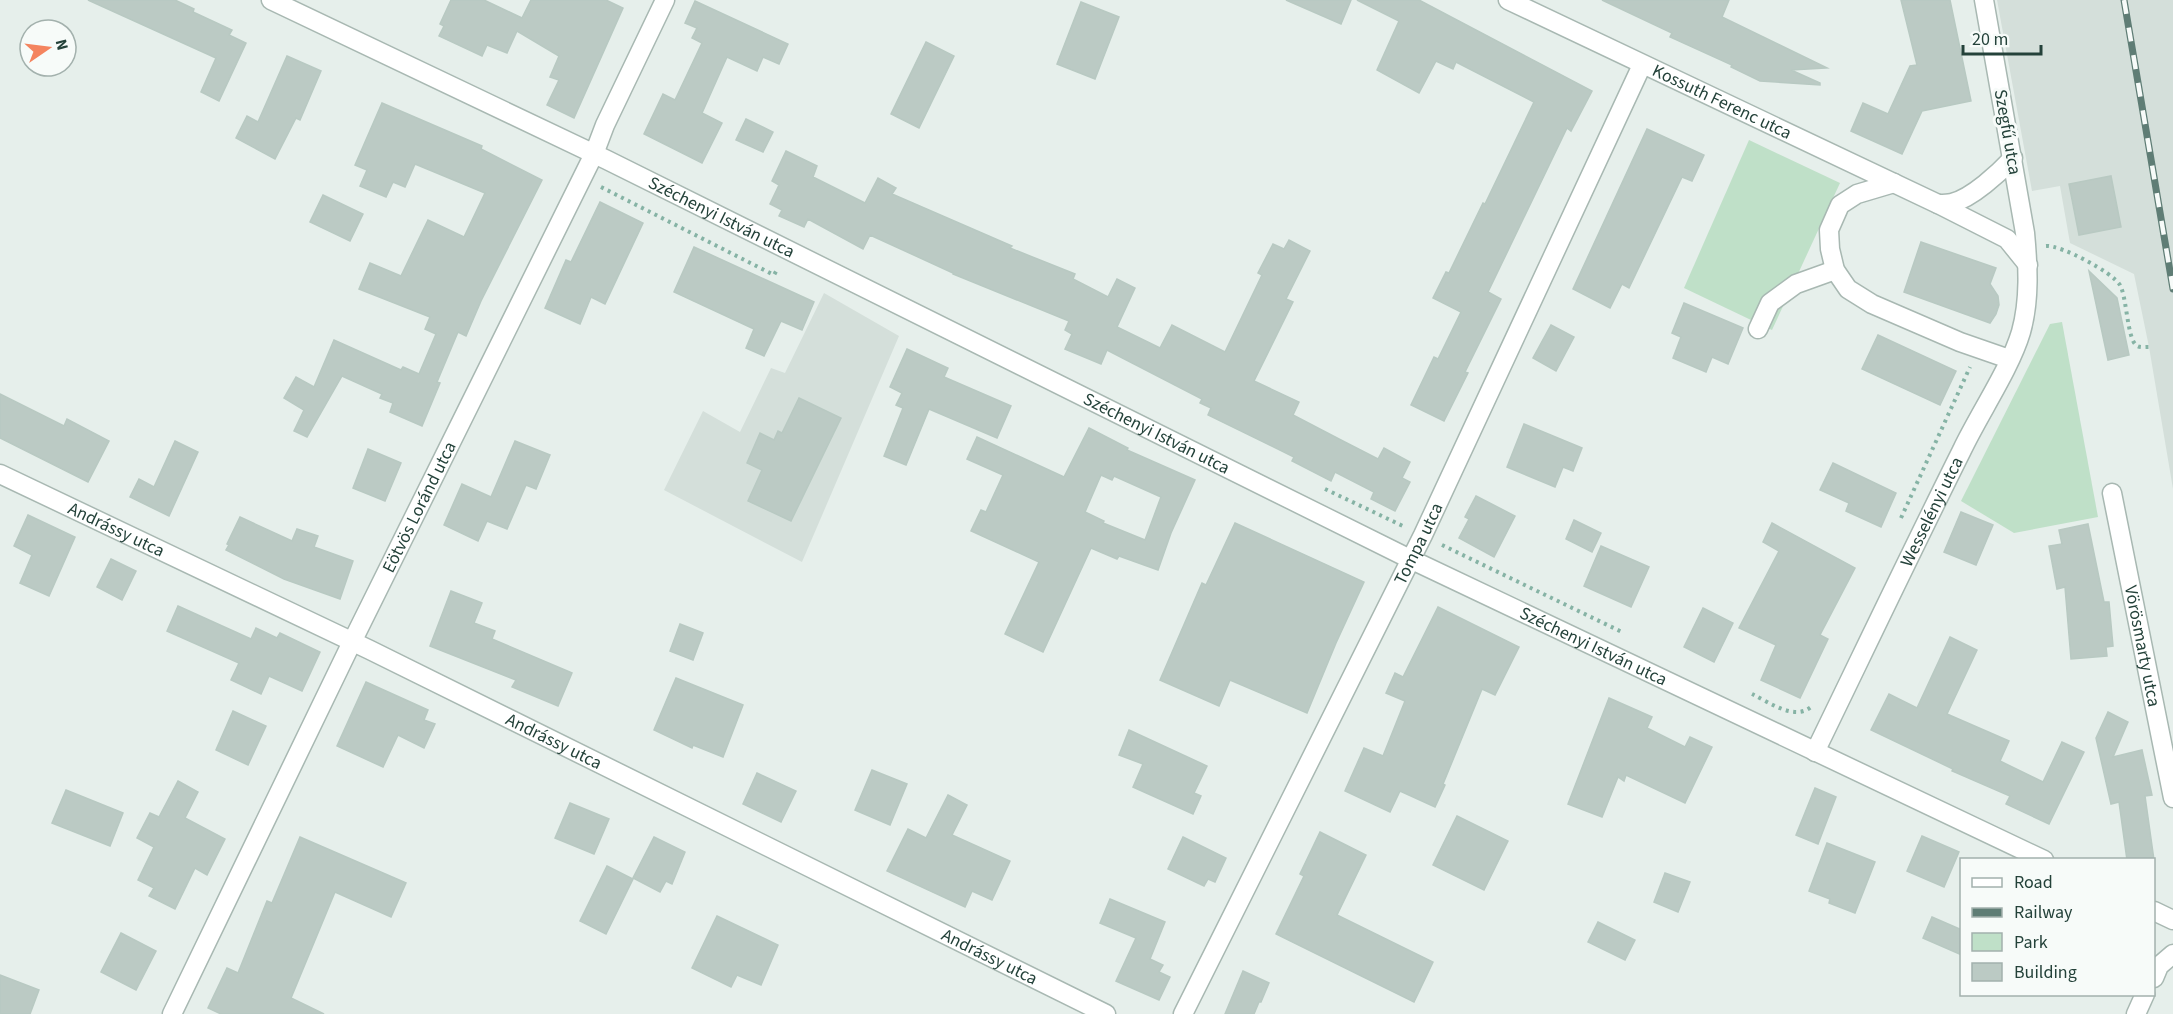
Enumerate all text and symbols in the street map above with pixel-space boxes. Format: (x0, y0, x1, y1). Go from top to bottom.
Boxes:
north arrow (18, 18, 78, 78)
scale bar (1963, 18, 2041, 56)
text: 20 m (1972, 27, 2008, 52)
text: N (50, 37, 74, 52)
street label: Kossuth Ferenc utca (1648, 58, 1796, 146)
street label: Szegfű utca (1988, 87, 2027, 177)
street label: Széchenyi István utca (644, 170, 799, 264)
street label: Széchenyi István utca (1079, 387, 1234, 481)
street label: Eötvös Loránd utca (376, 437, 462, 577)
street label: Wesselényi utca (1894, 453, 1970, 571)
street label: Andrássy utca (64, 496, 169, 564)
street label: Tompa utca (1388, 499, 1449, 589)
street label: Vörösmarty utca (2118, 583, 2166, 709)
street label: Széchenyi István utca (1515, 601, 1671, 692)
street label: Andrássy utca (501, 707, 606, 776)
legend (1960, 858, 2155, 996)
text: Road (2014, 870, 2053, 895)
text: Railway (2014, 900, 2073, 925)
street label: Andrássy utca (937, 923, 1042, 991)
text: Park (2014, 930, 2048, 955)
text: Building (2014, 960, 2077, 985)

